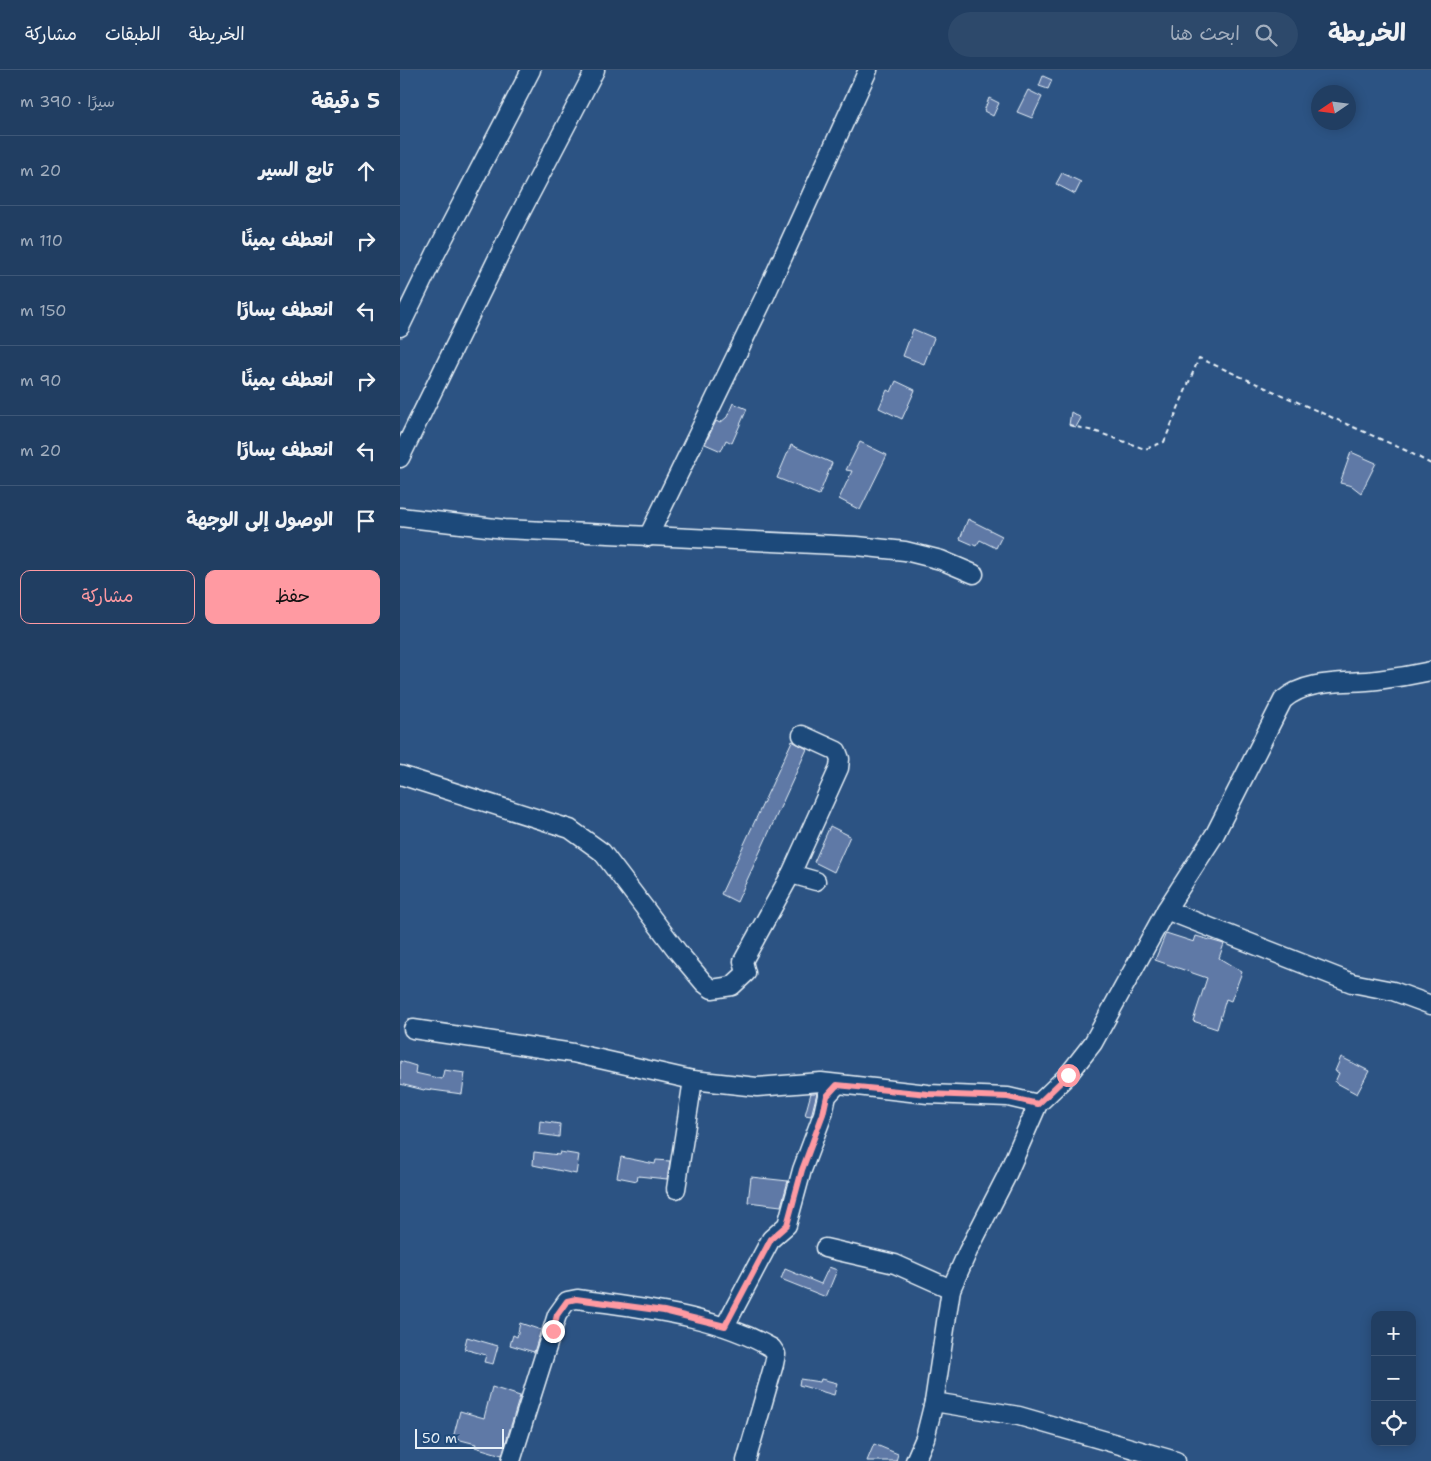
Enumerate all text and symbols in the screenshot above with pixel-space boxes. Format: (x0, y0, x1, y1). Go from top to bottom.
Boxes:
search box (948, 12, 1298, 57)
text: الخريطة (1328, 17, 1406, 49)
text: ابحث هنا (1170, 21, 1240, 46)
icon: search (1252, 21, 1280, 49)
text: مشاركة (25, 22, 77, 46)
text: الطبقات (105, 22, 161, 46)
text: الخريطة (189, 22, 245, 46)
north arrow (1311, 85, 1356, 130)
text: 5 دقيقة (311, 87, 380, 115)
text: سيرًا · 390 m (20, 91, 115, 112)
text: تابع السير (259, 157, 333, 182)
icon: ahead (352, 157, 380, 185)
text: 20 m (20, 160, 61, 181)
text: انعطف يمينًا (242, 227, 333, 252)
icon: right (352, 227, 380, 255)
text: 110 m (20, 230, 63, 251)
text: انعطف يسارًا (237, 297, 333, 322)
icon: left (352, 297, 380, 325)
text: 150 m (20, 300, 67, 321)
text: انعطف يمينًا (242, 367, 333, 392)
icon: right (352, 367, 380, 395)
text: 90 m (20, 370, 61, 391)
text: انعطف يسارًا (237, 437, 333, 462)
icon: left (352, 437, 380, 465)
text: 20 m (20, 440, 61, 461)
text: الوصول إلى الوجهة (186, 507, 333, 532)
icon: arrive (352, 507, 380, 535)
button: مشاركة (20, 570, 195, 624)
button: حفظ (205, 570, 380, 624)
route start (1057, 1064, 1080, 1087)
map controls (1371, 1311, 1416, 1446)
button: + (1371, 1311, 1416, 1356)
route end (542, 1320, 565, 1343)
button: − (1371, 1356, 1416, 1401)
button: locate (1371, 1401, 1416, 1446)
scale bar (415, 1426, 504, 1449)
text: 50 m (422, 1429, 457, 1447)

